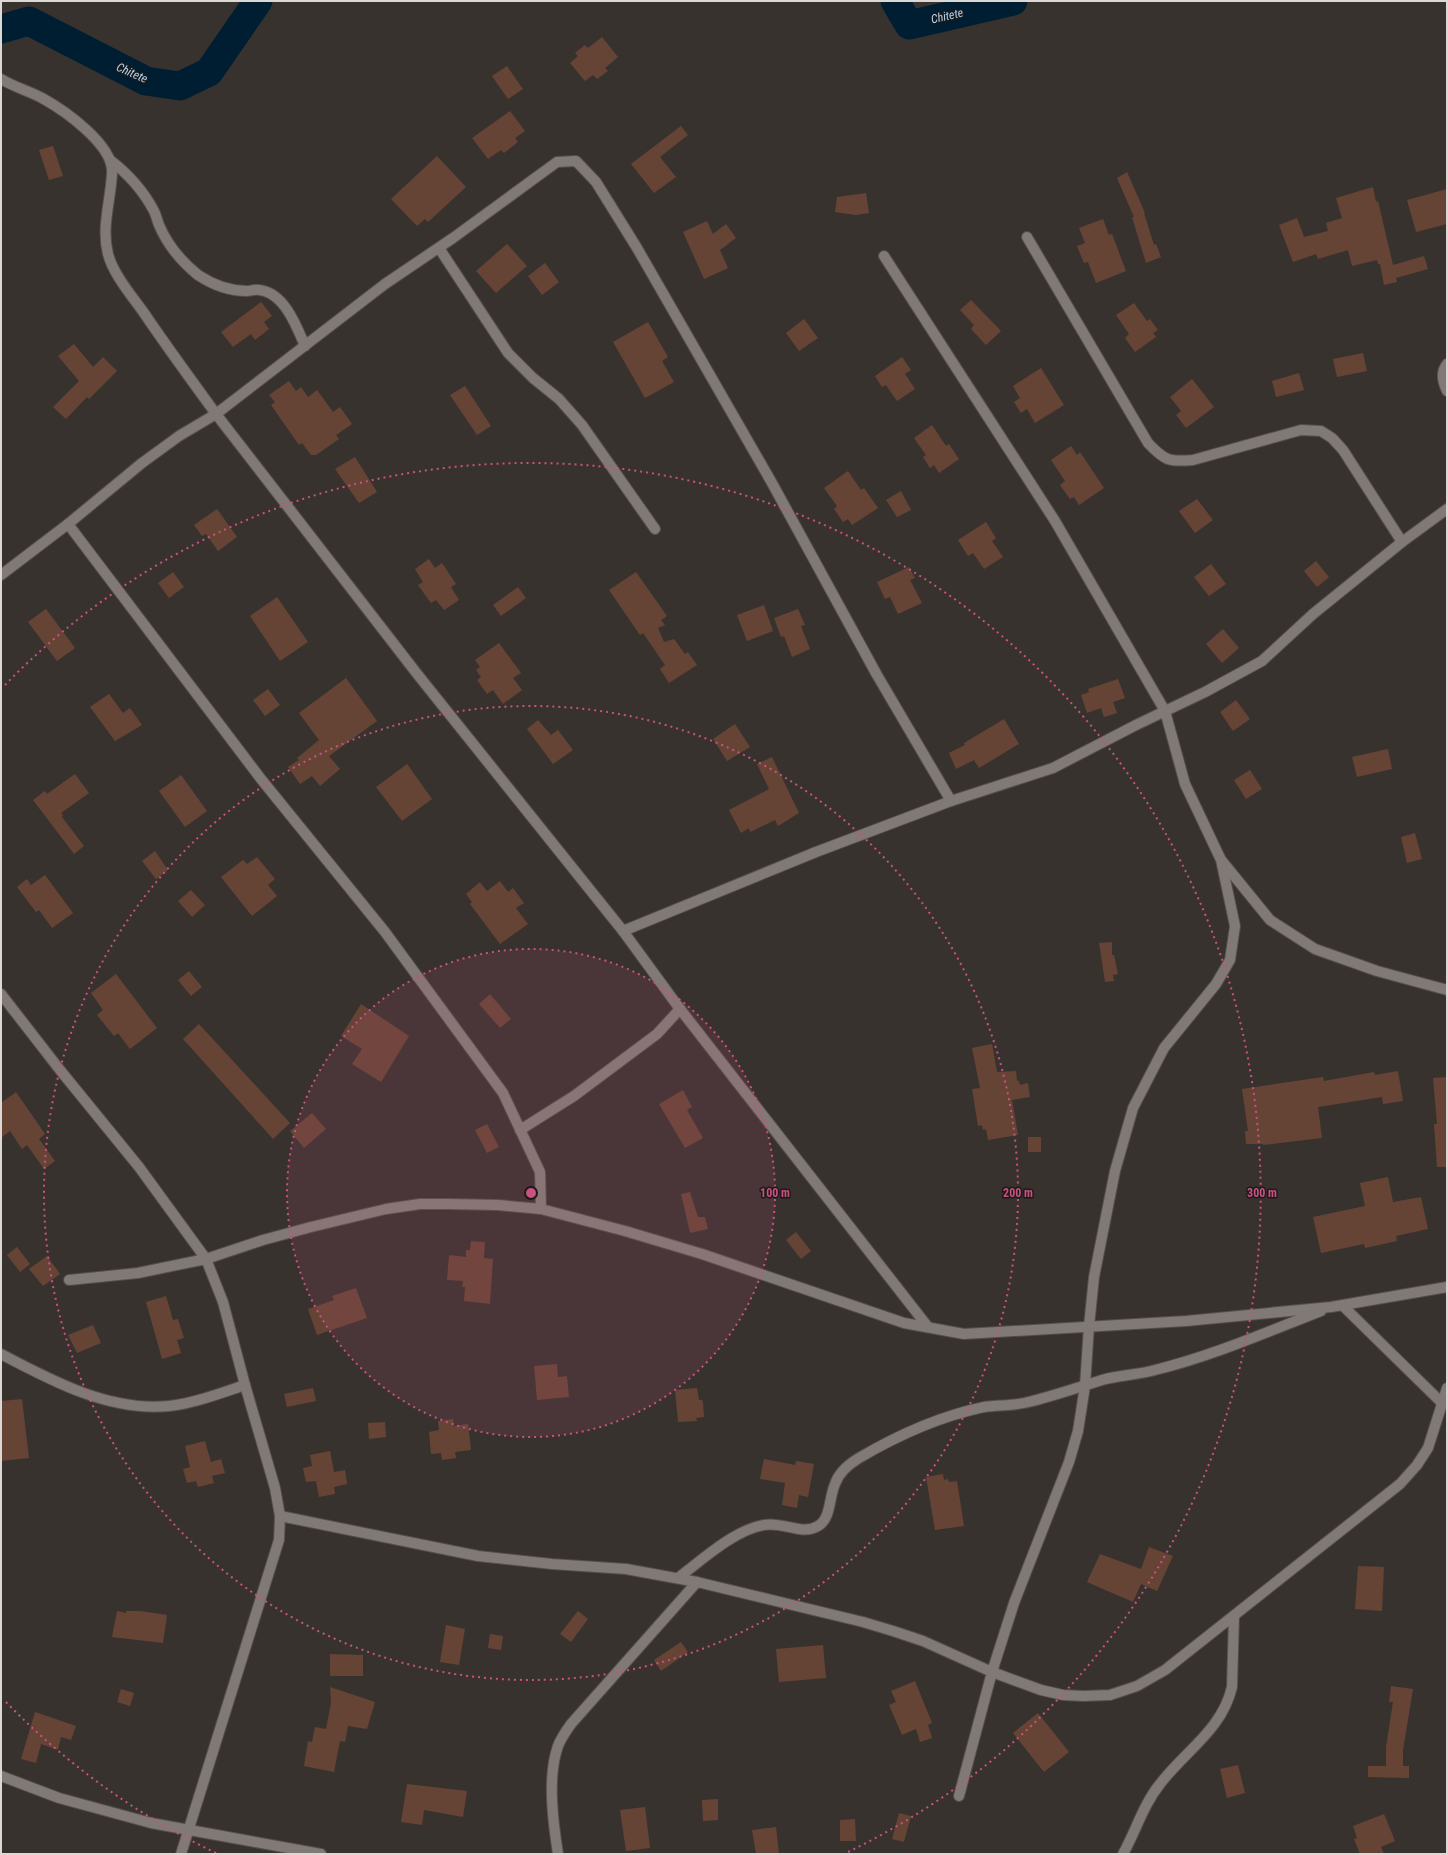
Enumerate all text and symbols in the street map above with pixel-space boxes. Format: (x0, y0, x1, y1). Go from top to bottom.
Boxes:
water label: Chitete (929, 5, 965, 26)
water label: Chitete (114, 60, 150, 86)
centre of rings (524, 1186, 538, 1200)
text: 100 m (760, 1186, 790, 1200)
text: 200 m (1003, 1186, 1033, 1200)
text: 300 m (1247, 1186, 1277, 1200)

